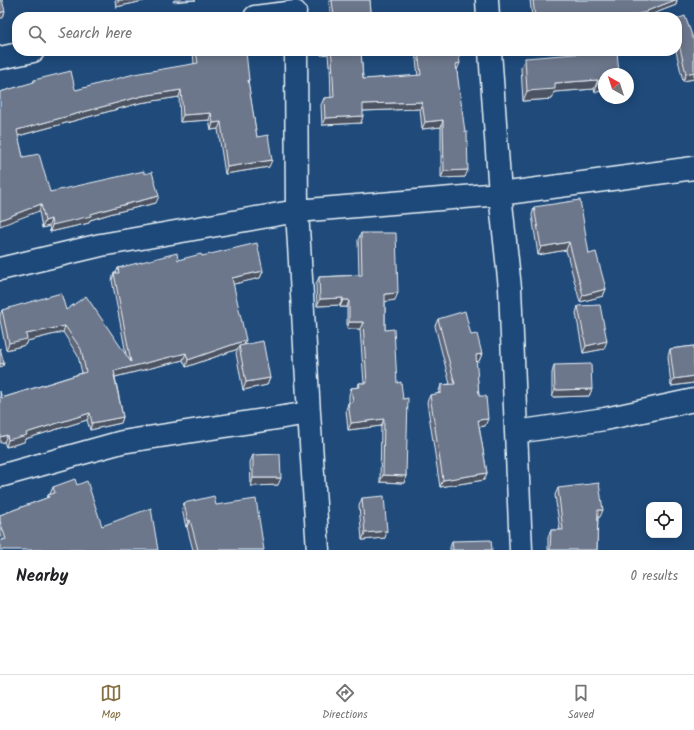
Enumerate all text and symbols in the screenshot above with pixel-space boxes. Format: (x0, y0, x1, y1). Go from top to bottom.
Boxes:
search box (12, 12, 682, 56)
text: Search here (58, 22, 132, 46)
icon: search (26, 23, 48, 45)
north arrow (598, 68, 634, 104)
map controls (646, 502, 682, 538)
button: locate (646, 502, 682, 538)
text: Nearby (16, 563, 68, 590)
text: 0 results (631, 566, 678, 587)
tab: Map (100, 682, 122, 724)
tab: Directions (322, 682, 368, 724)
tab: Saved (568, 682, 594, 724)

